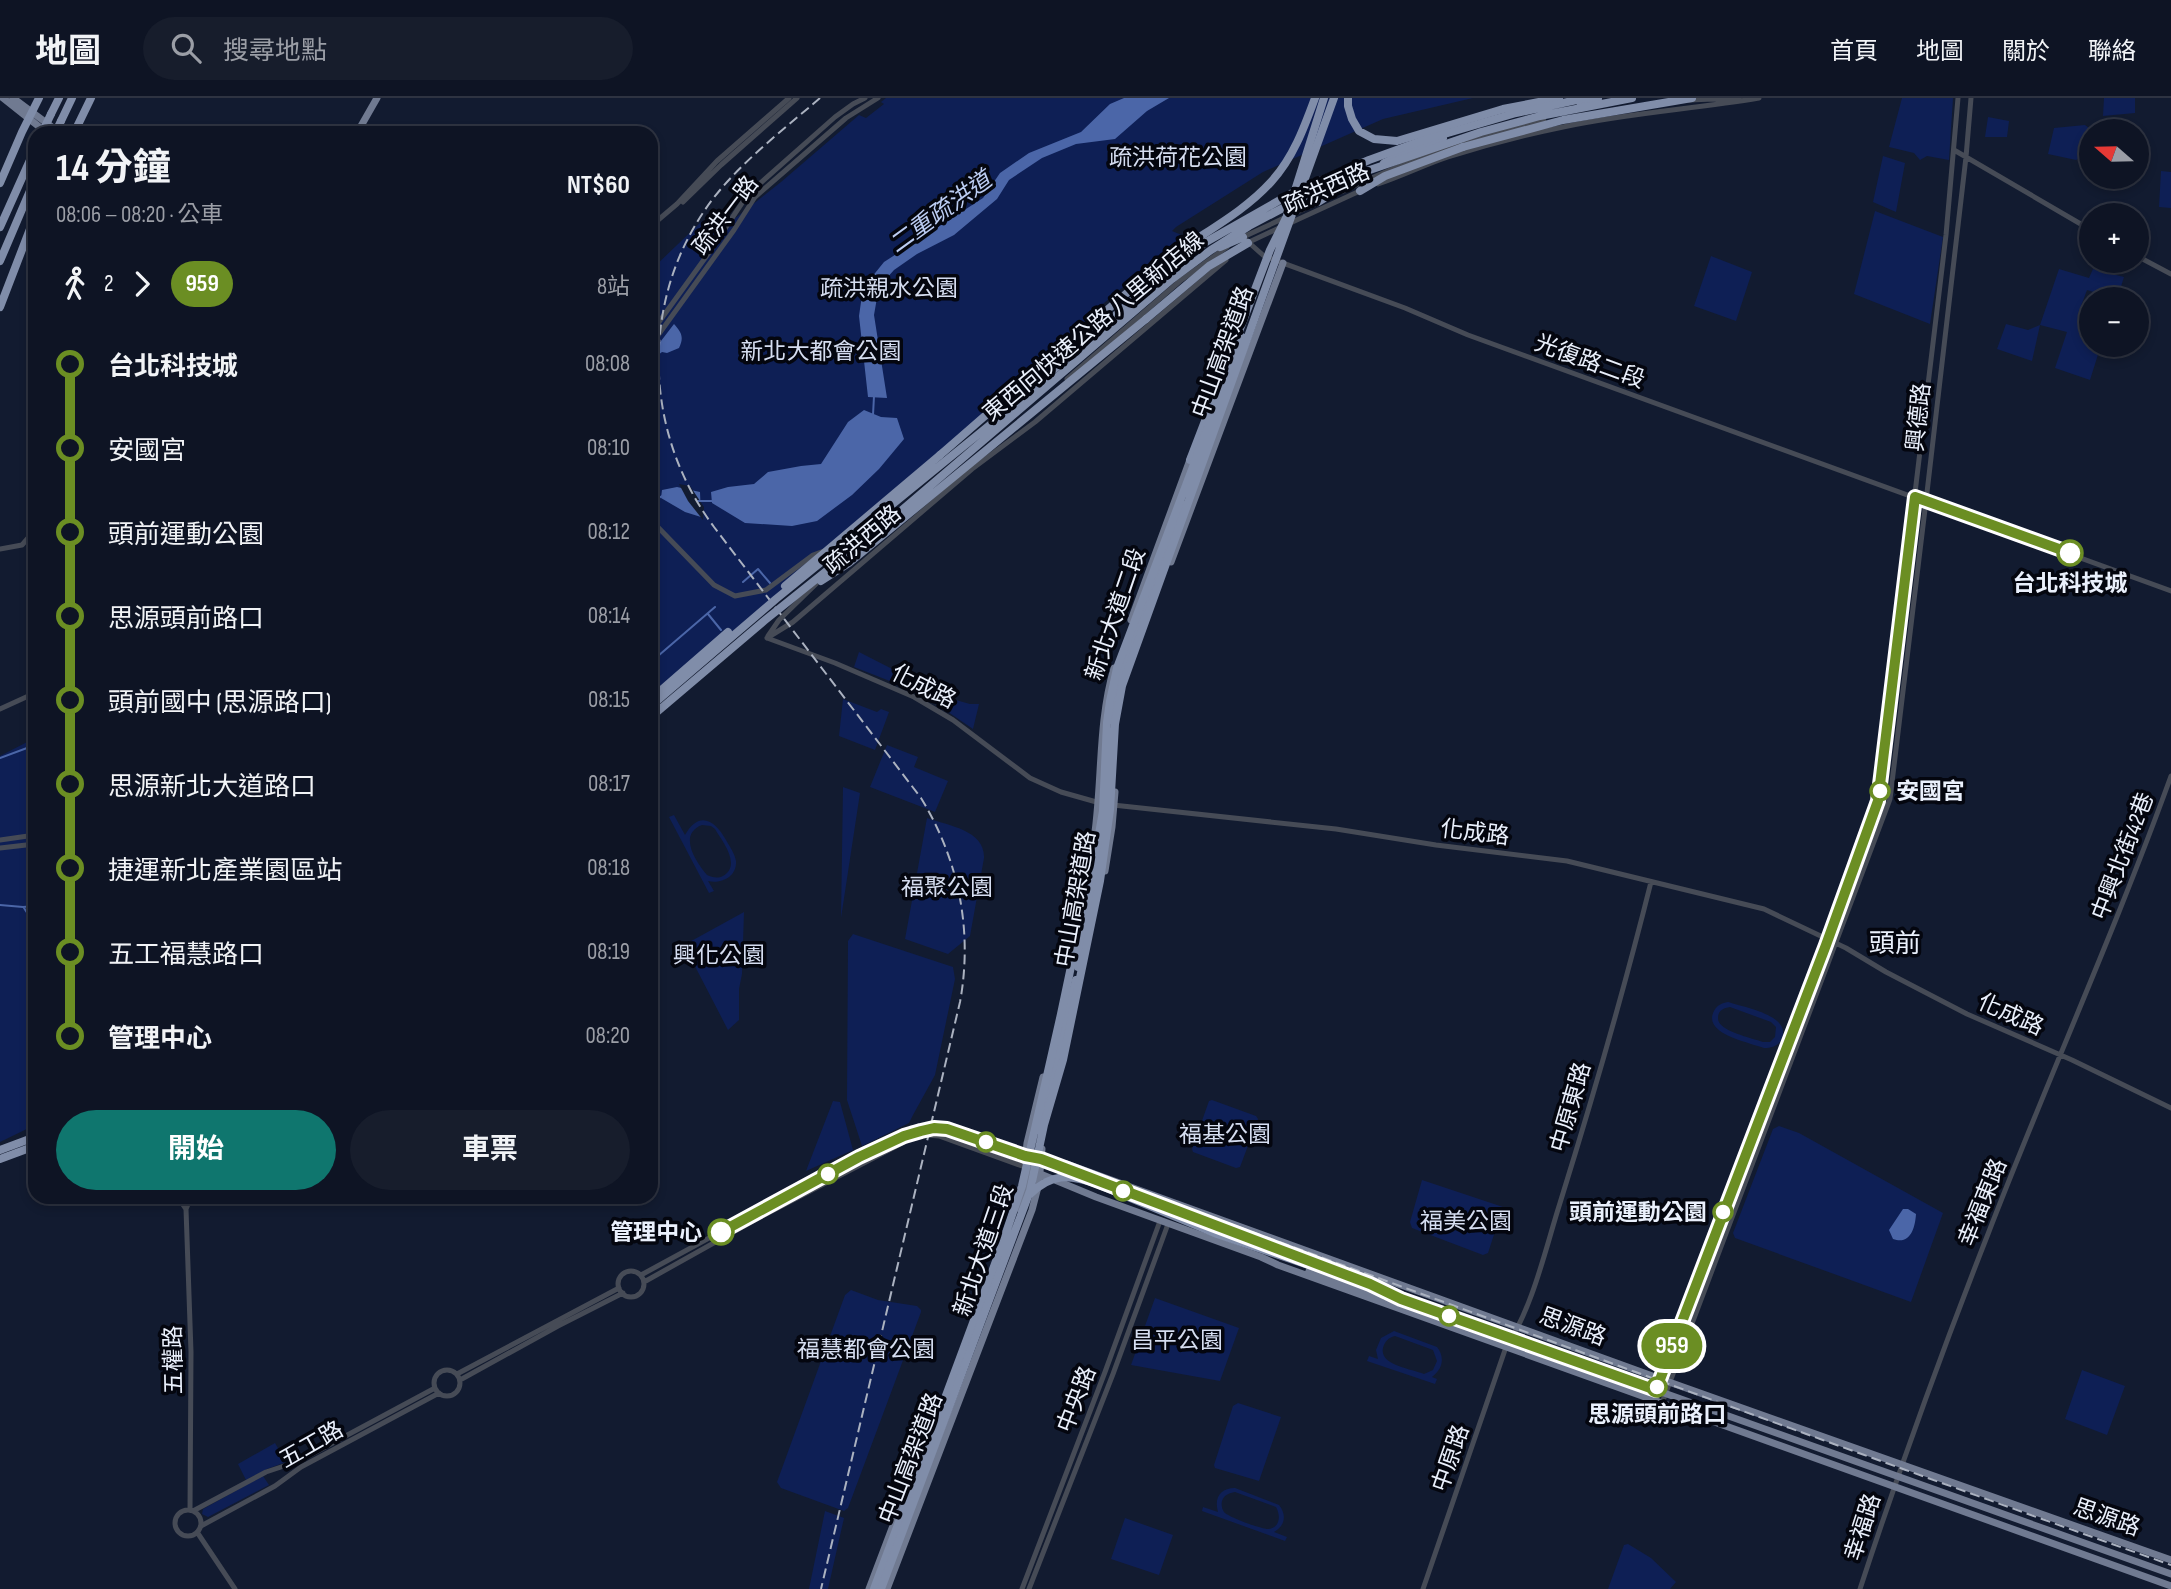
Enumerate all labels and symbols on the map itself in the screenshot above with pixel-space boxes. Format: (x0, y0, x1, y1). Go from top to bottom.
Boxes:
north arrow (2079, 119, 2149, 189)
park label: 疏洪荷花公園 (1109, 144, 1247, 172)
street label: 疏洪西路 (1279, 157, 1374, 220)
water label: 二重疏洪道 (883, 164, 1000, 259)
street label: 疏洪一路 (687, 170, 765, 261)
street label: 東西向快速公路 八里新店線 (978, 226, 1210, 427)
park label: 疏洪親水公園 (820, 275, 958, 303)
street label: 中山高架道路 (1186, 283, 1260, 422)
street label: 光復路二段 (1531, 329, 1648, 395)
park label: 新北大都會公園 (741, 338, 902, 366)
street label: 興德路 (1901, 381, 1937, 453)
street label: 疏洪西路 (818, 499, 907, 580)
marker: 台北科技城 (2057, 540, 2083, 566)
street label: 新北大道二段 (1080, 545, 1152, 684)
place label: 台北科技城 (2013, 570, 2128, 598)
street label: 化成路 (886, 659, 961, 715)
place label: 安國宮 (1896, 778, 1965, 806)
marker: 安國宮 (1870, 781, 1890, 801)
street label: 中興北街42巷 (2086, 789, 2160, 924)
street label: 化成路 (1439, 815, 1511, 851)
street label: 中山高架道路 (1050, 829, 1102, 970)
park label: 福聚公園 (901, 874, 993, 902)
district label: 頭前 (1869, 929, 1921, 960)
park label: 興化公園 (673, 942, 765, 970)
street label: 化成路 (1973, 988, 2048, 1042)
street label: 中原東路 (1545, 1059, 1597, 1155)
park label: 福基公園 (1179, 1121, 1271, 1149)
unlabelled marker (976, 1132, 996, 1152)
street label: 幸福東路 (1953, 1154, 2013, 1250)
unlabelled marker (818, 1164, 838, 1184)
street label: 新北大道三段 (948, 1181, 1020, 1320)
unlabelled marker (1113, 1181, 1133, 1201)
place label: 頭前運動公園 (1569, 1199, 1707, 1227)
marker: 頭前運動公園 (1713, 1202, 1733, 1222)
park label: 福美公園 (1420, 1208, 1512, 1236)
place label: 管理中心 (610, 1219, 702, 1247)
marker: 管理中心 (708, 1219, 734, 1245)
street label: 思源路 (1535, 1302, 1610, 1352)
unlabelled marker (1439, 1306, 1459, 1326)
line badge: 959 (1632, 1323, 1712, 1369)
street label: 五權路 (159, 1325, 189, 1395)
park label: 昌平公園 (1131, 1327, 1223, 1355)
park label: 福慧都會公園 (797, 1336, 935, 1364)
street label: 中央路 (1051, 1362, 1102, 1437)
marker: 思源頭前路口 (1647, 1377, 1667, 1397)
street label: 中山高架道路 (873, 1389, 949, 1528)
place label: 思源頭前路口 (1588, 1401, 1726, 1429)
street label: 五工路 (275, 1415, 348, 1474)
street label: 中原路 (1426, 1421, 1475, 1496)
street label: 幸福路 (1839, 1490, 1887, 1564)
street label: 思源路 (2069, 1493, 2144, 1542)

